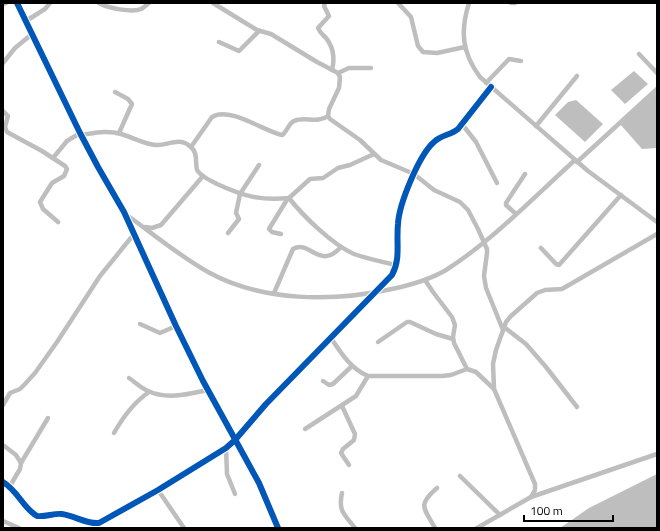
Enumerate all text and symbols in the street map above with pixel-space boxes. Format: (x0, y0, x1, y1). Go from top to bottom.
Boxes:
scale bar (524, 497, 613, 523)
text: 100 m (530, 501, 563, 520)

